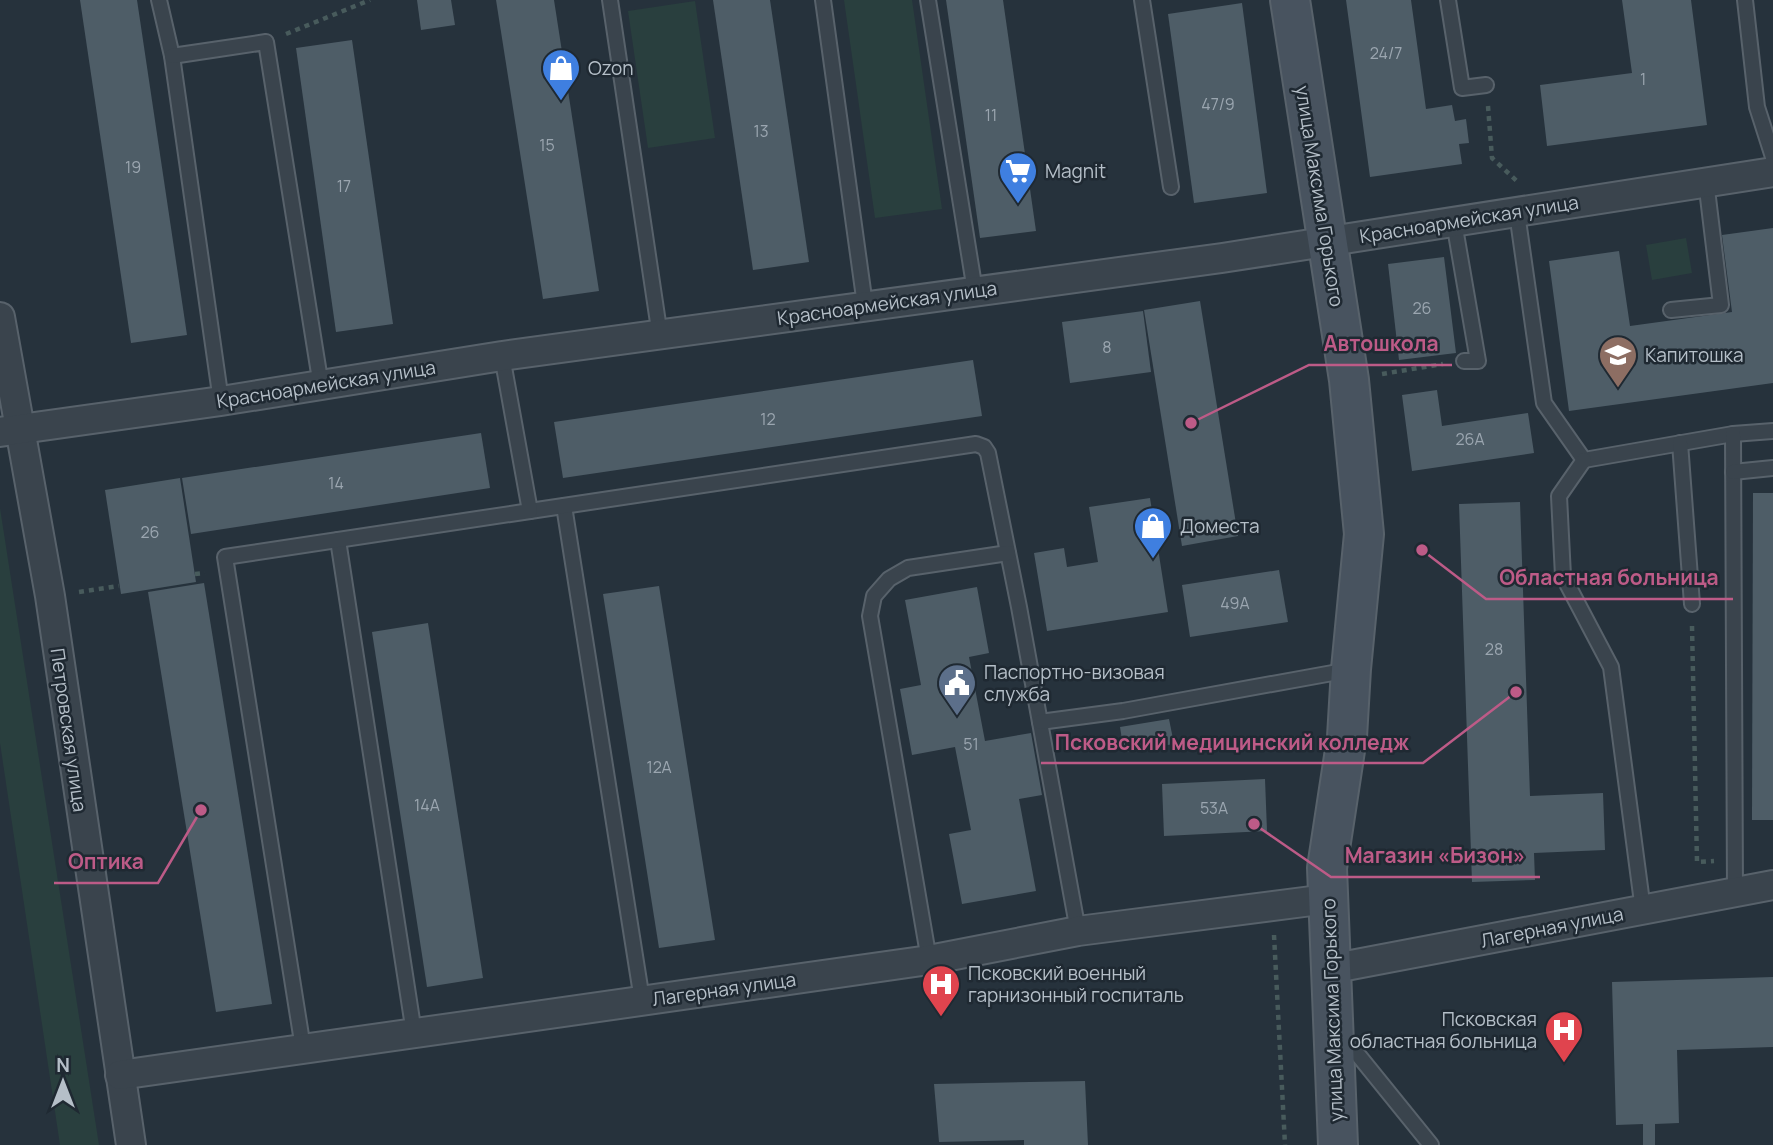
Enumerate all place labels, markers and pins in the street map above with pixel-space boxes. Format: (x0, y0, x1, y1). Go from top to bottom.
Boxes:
shop icon: Ozon (540, 47, 582, 102)
place label: Ozon (588, 55, 634, 81)
supermarket icon: Magnit (997, 150, 1039, 205)
place label: Magnit (1045, 158, 1106, 184)
callout: Автошкола (1309, 323, 1452, 365)
school or university icon: Капитошка (1597, 334, 1639, 389)
place label: Капитошка (1645, 342, 1744, 368)
shop icon: Доместа (1132, 505, 1174, 560)
place label: Доместа (1180, 513, 1260, 539)
callout: Областная больница (1486, 557, 1733, 599)
place label: Паспортно-визовая служба (984, 659, 1165, 707)
public building icon: Паспортно-визовая служба (936, 662, 978, 717)
callout: Псковский медицинский колледж (1041, 721, 1423, 763)
callout: Магазин «Бизон» (1331, 835, 1540, 877)
callout: Оптика (54, 841, 158, 883)
place label: Псковский военный гарнизонный госпиталь (968, 960, 1184, 1008)
hospital icon: Псковский военный гарнизонный госпиталь (920, 963, 962, 1018)
place label: Псковская областная больница (1350, 1006, 1537, 1054)
hospital icon: Псковская областная больница (1543, 1009, 1585, 1064)

